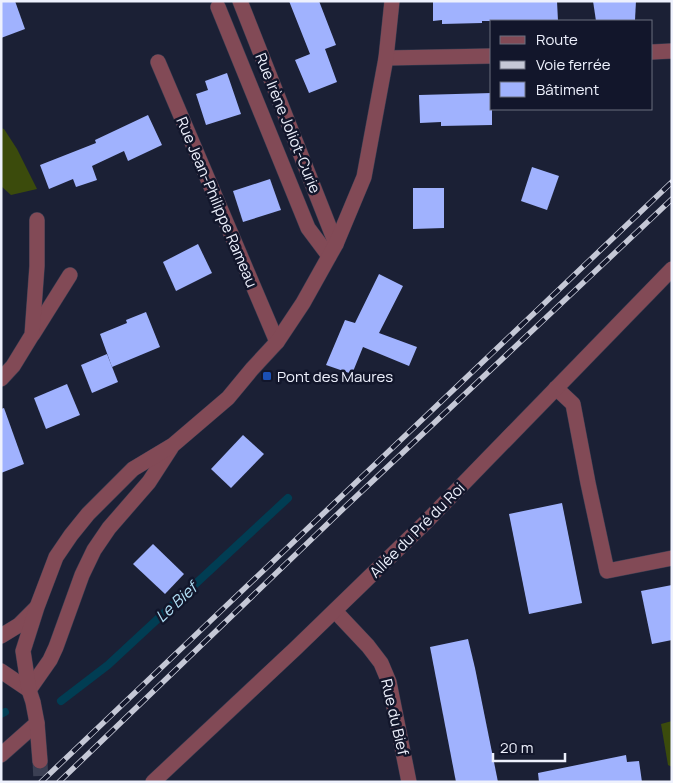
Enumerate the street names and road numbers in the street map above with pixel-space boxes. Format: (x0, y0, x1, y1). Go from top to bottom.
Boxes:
street label: Rue Irène Joliot-Curie (250, 50, 326, 196)
street label: Rue Jean-Philippe Rameau (171, 113, 263, 291)
street label: Allée du Pré du Roi (365, 478, 469, 582)
street label: Rue du Bief (376, 677, 414, 758)

